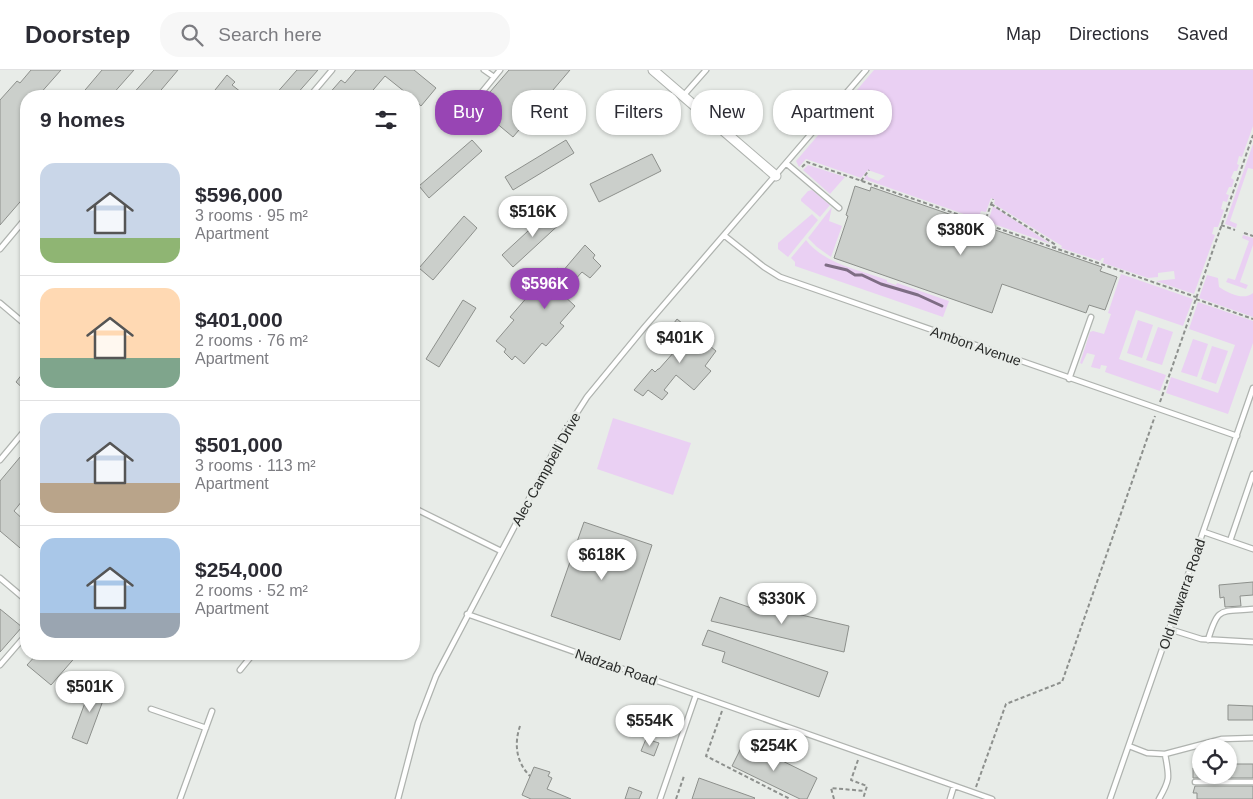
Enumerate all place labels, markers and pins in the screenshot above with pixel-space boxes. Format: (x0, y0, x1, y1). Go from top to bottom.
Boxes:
pin: $516K (498, 196, 568, 238)
pin: $380K (926, 214, 996, 256)
pin: $596K (510, 268, 580, 310)
pin: $401K (645, 322, 715, 364)
pin: $618K (567, 538, 637, 581)
pin: $330K (747, 582, 817, 625)
pin: $501K (55, 670, 125, 713)
pin: $554K (615, 704, 685, 747)
pin: $254K (739, 730, 809, 772)

